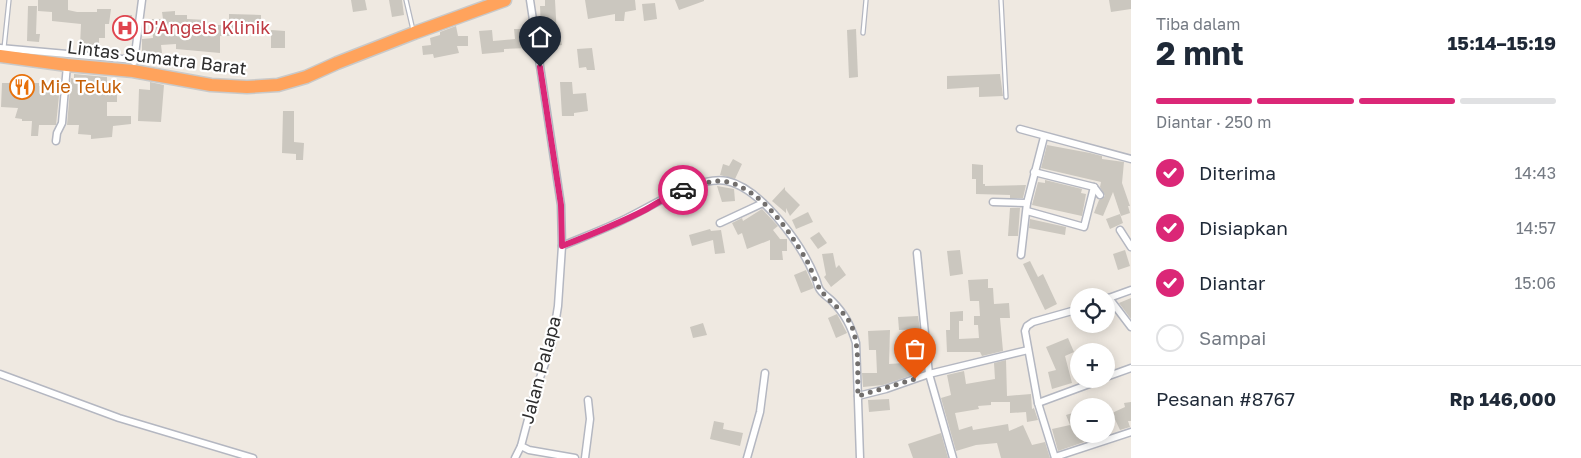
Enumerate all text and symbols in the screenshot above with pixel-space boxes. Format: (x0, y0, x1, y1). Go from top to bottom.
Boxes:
text: Tiba dalam (1156, 14, 1240, 34)
hospital icon: D'Angels Klinik (112, 15, 138, 41)
place label: D'Angels Klinik (142, 16, 270, 38)
pin (519, 16, 561, 67)
icon: home (526, 23, 554, 51)
text: 15:14–15:19 (1448, 31, 1556, 54)
text: 2 mnt (1156, 34, 1244, 72)
street label: Lintas Sumatra Barat (66, 35, 248, 79)
restaurant icon: Mie Teluk (9, 74, 35, 100)
place label: Mie Teluk (40, 75, 122, 97)
text: Diantar · 250 m (1156, 112, 1271, 132)
icon: check (1156, 159, 1184, 187)
text: Diterima (1199, 161, 1276, 184)
text: 14:43 (1515, 163, 1556, 183)
courier (658, 165, 708, 215)
icon: car (669, 176, 697, 204)
icon: check (1156, 214, 1184, 242)
text: Disiapkan (1199, 216, 1288, 239)
text: 14:57 (1516, 218, 1556, 238)
icon: check (1156, 269, 1184, 297)
text: Diantar (1199, 271, 1265, 294)
text: 15:06 (1515, 273, 1556, 293)
map controls (1070, 288, 1115, 443)
button: locate (1070, 288, 1115, 333)
street label: Jalan Palapa (515, 313, 565, 426)
text: Sampai (1199, 326, 1266, 349)
pin (894, 328, 936, 379)
icon: bag (901, 335, 929, 363)
button: + (1070, 343, 1115, 388)
text: Pesanan #8767 (1156, 387, 1295, 410)
text: Rp 146,000 (1450, 387, 1556, 410)
button: − (1070, 398, 1115, 443)

